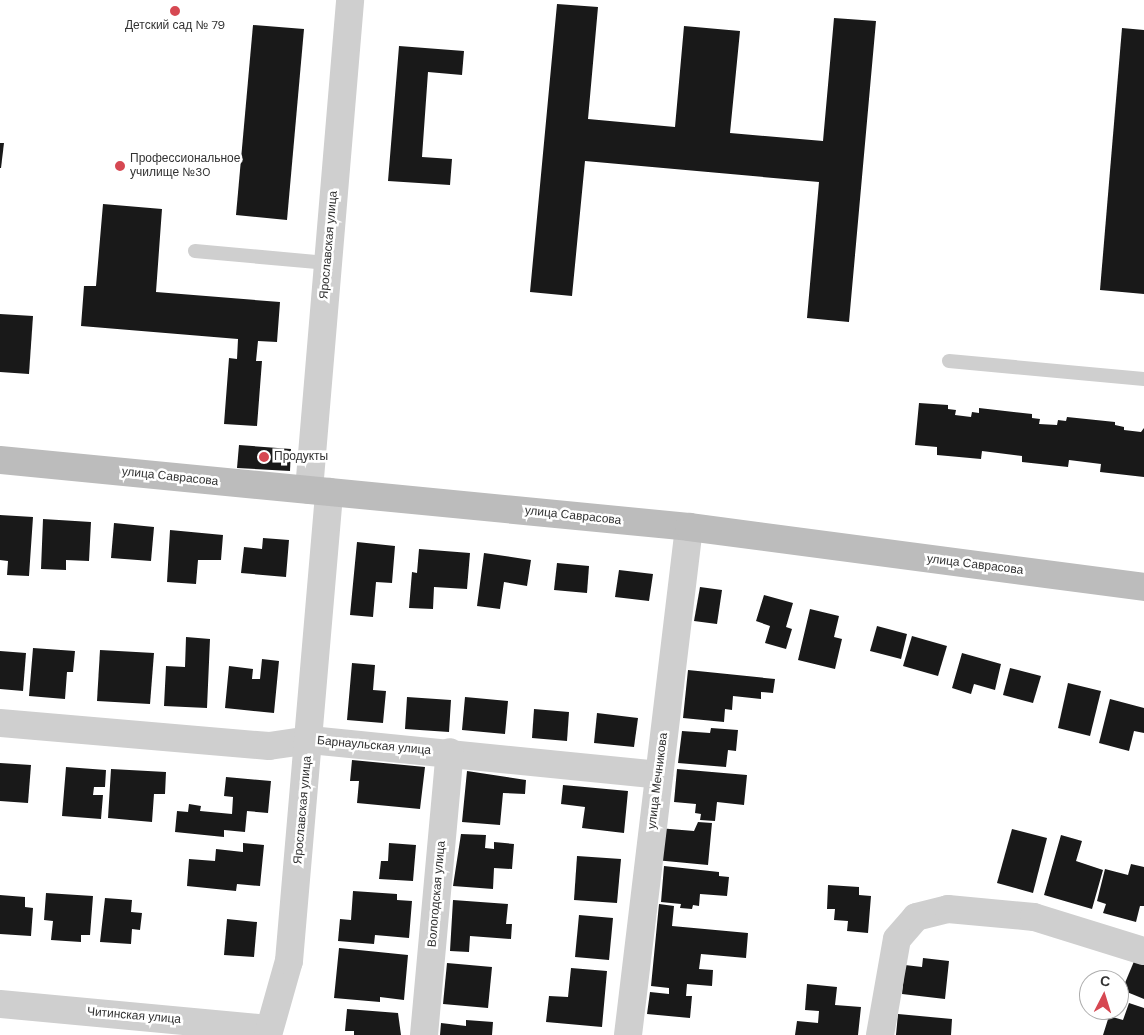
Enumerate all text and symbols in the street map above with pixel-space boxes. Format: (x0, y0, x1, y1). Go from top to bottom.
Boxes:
marker: Детский сад № 79 (169, 5, 181, 17)
place label: Детский сад № 79 (125, 19, 225, 33)
place label: Профессиональное училище №30 (130, 152, 240, 180)
marker: Профессиональное училище №30 (114, 160, 126, 172)
street label: Ярославская улица (317, 190, 341, 300)
place label: Продукты (274, 450, 328, 464)
marker: Продукты (258, 451, 270, 463)
street label: улица Саврасова (121, 465, 219, 489)
street label: улица Саврасова (524, 504, 622, 528)
street label: улица Саврасова (926, 552, 1024, 578)
street label: улица Мечникова (645, 732, 671, 830)
street label: Барнаульская улица (316, 734, 432, 758)
street label: Ярославская улица (291, 755, 315, 865)
street label: Вологодская улица (425, 840, 449, 948)
north arrow (1079, 970, 1129, 1020)
text: С (1099, 972, 1111, 990)
street label: Читинская улица (86, 1005, 182, 1027)

